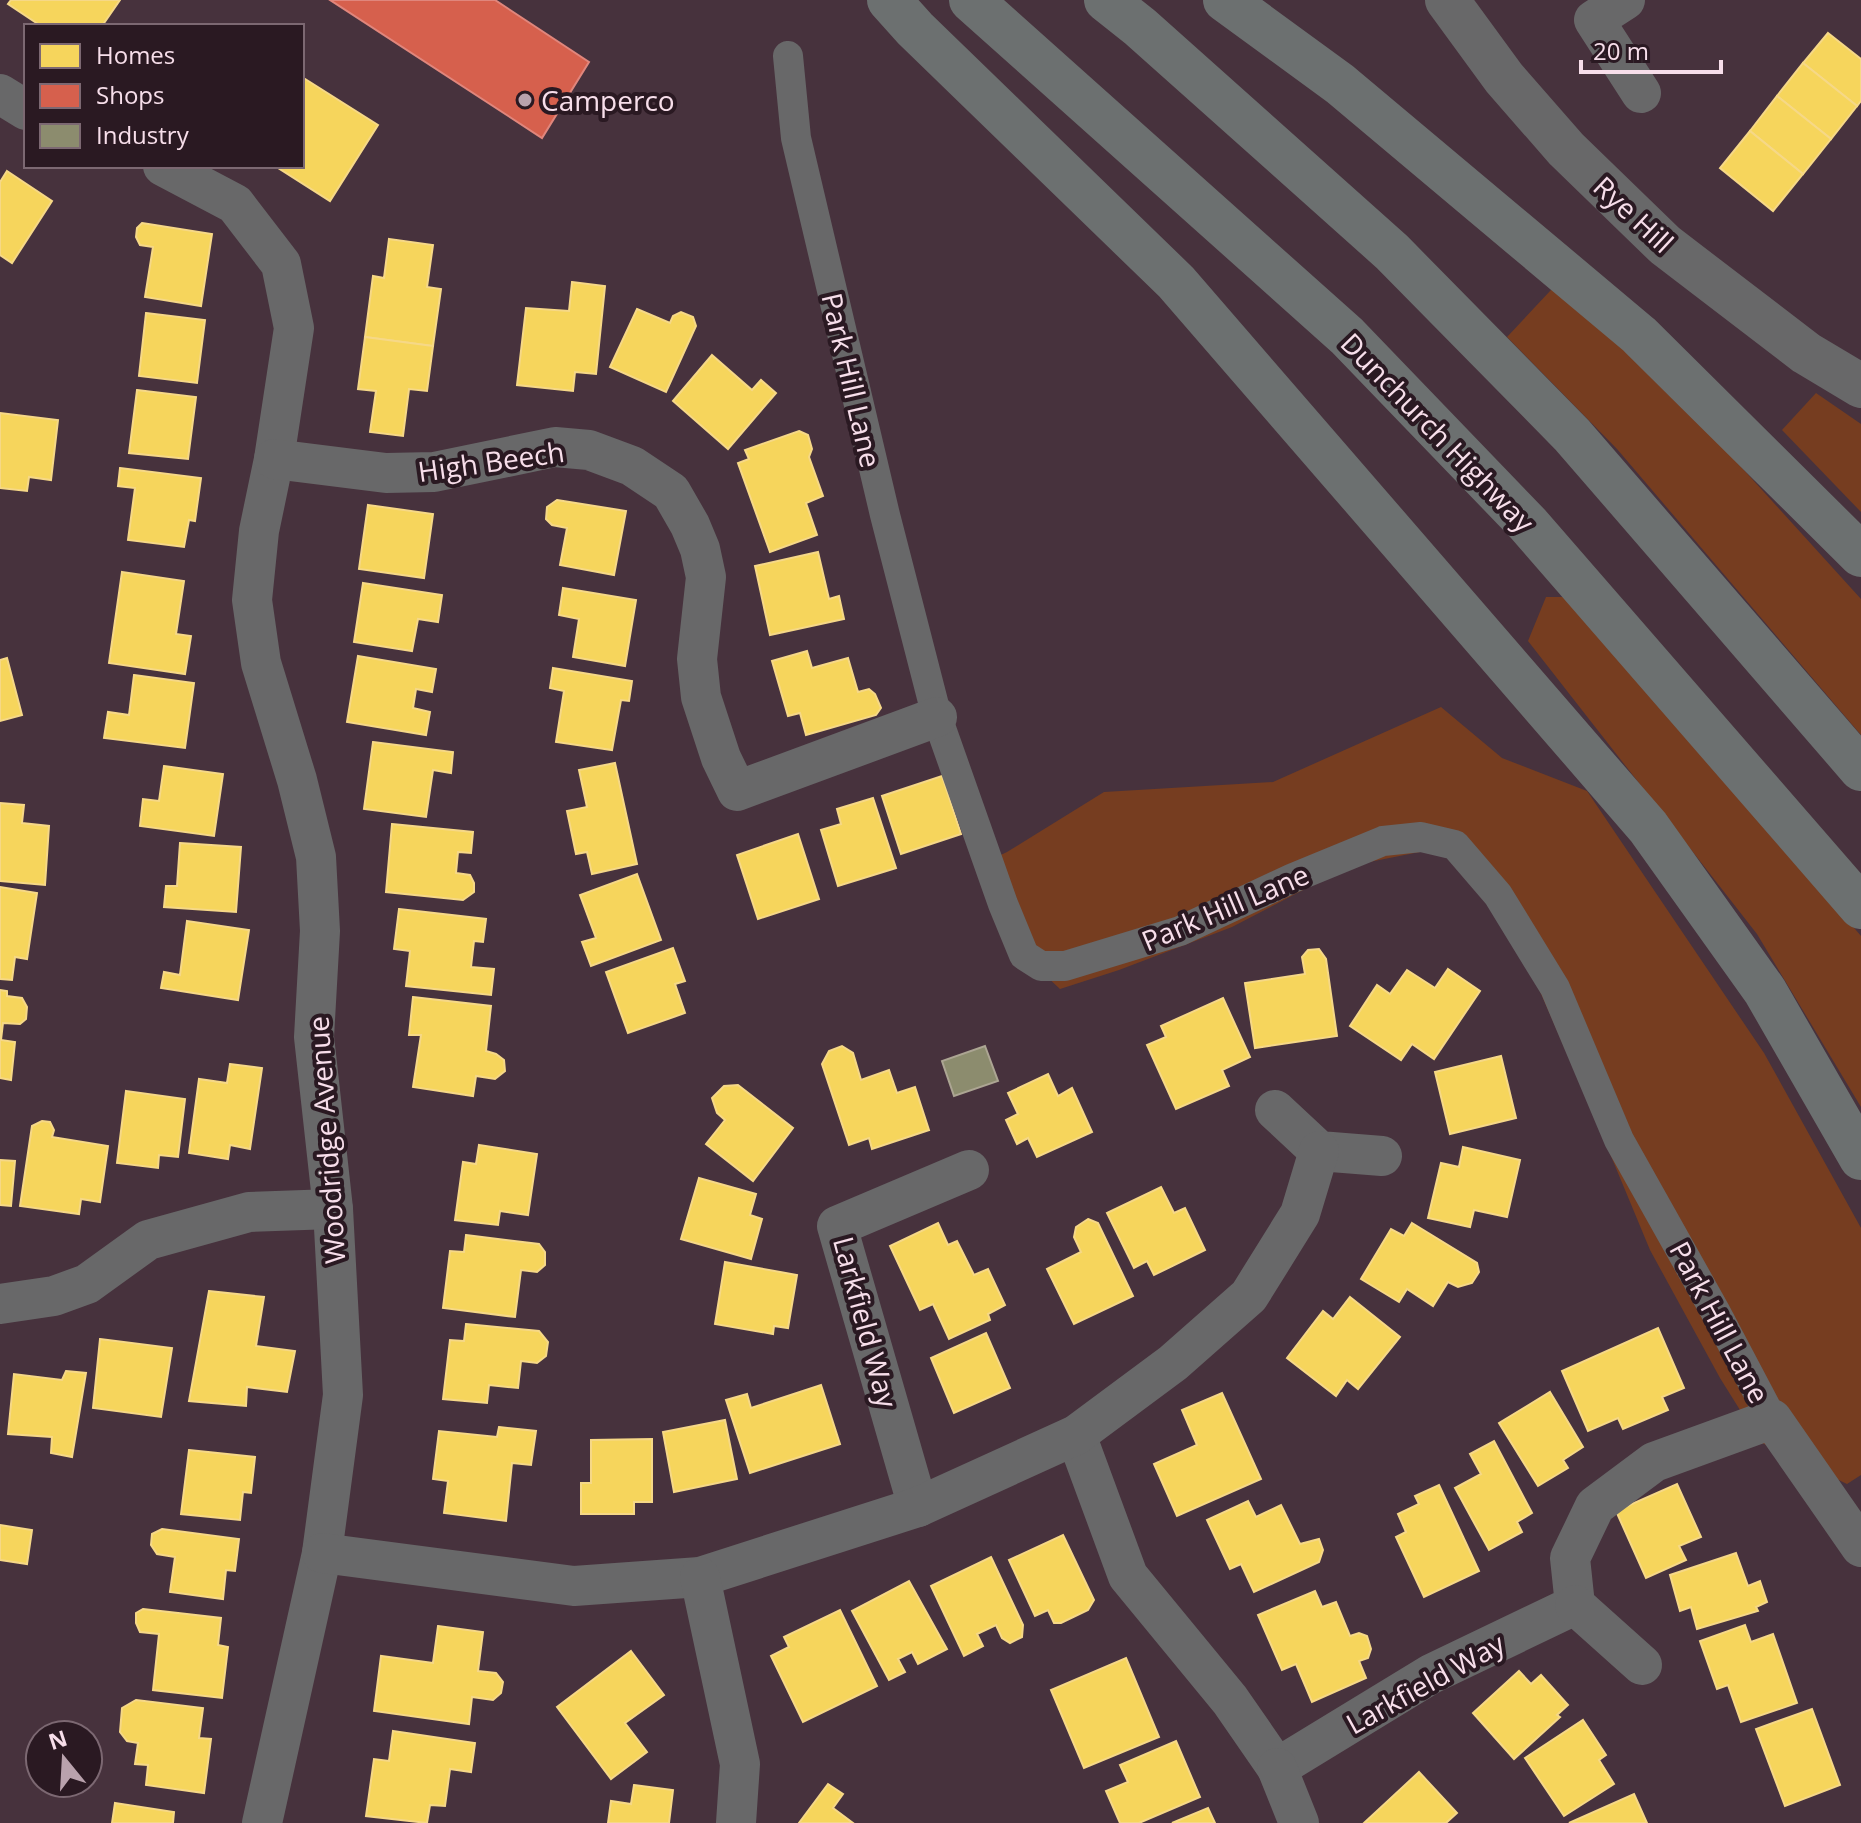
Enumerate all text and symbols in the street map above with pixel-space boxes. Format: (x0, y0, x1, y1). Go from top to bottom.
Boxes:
legend (24, 24, 304, 168)
scale bar (1581, 24, 1721, 74)
text: 20 m (1593, 34, 1649, 67)
text: Homes (96, 38, 175, 71)
text: Shops (96, 78, 164, 111)
place label: Camperco (541, 81, 675, 119)
marker: Camperco (516, 91, 534, 109)
text: Industry (96, 118, 190, 151)
street label: Rye Hill (1586, 167, 1682, 261)
street label: Park Hill Lane (813, 289, 891, 471)
street label: Dunchurch Highway (1333, 324, 1544, 541)
street label: High Beech (415, 432, 567, 490)
street label: Park Hill Lane (1136, 855, 1314, 959)
street label: Woodridge Avenue (298, 1015, 354, 1265)
street label: Larkfield Way (825, 1232, 907, 1413)
street label: Park Hill Lane (1661, 1234, 1779, 1410)
street label: Larkfield Way (1339, 1623, 1512, 1742)
north arrow (24, 1719, 104, 1799)
text: N (44, 1722, 71, 1756)

